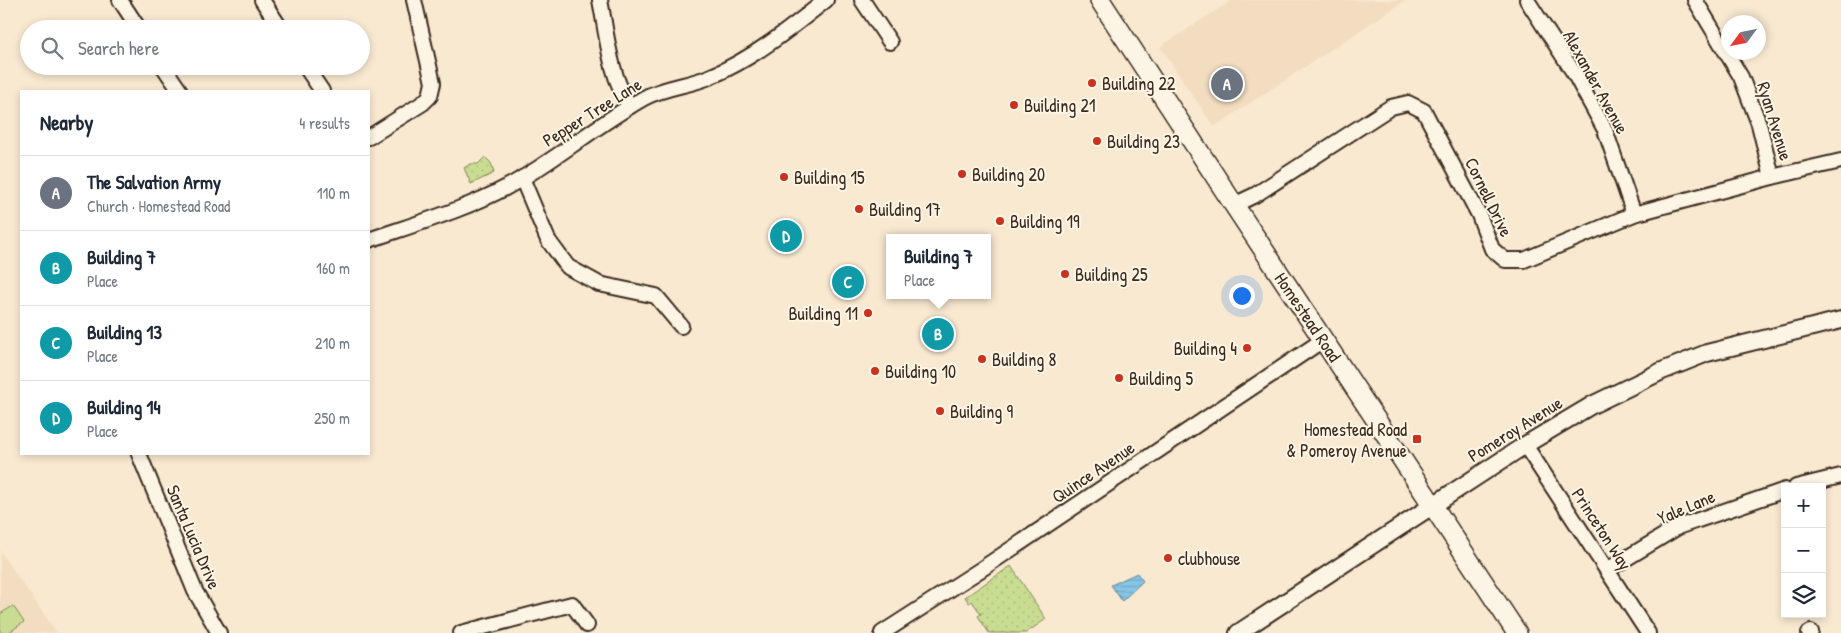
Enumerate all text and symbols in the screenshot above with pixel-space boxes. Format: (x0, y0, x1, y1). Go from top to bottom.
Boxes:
north arrow (1721, 15, 1766, 60)
search box (20, 20, 370, 75)
street label: Alexander Avenue (1557, 26, 1635, 138)
icon: search (38, 34, 66, 62)
text: Search here (78, 35, 159, 61)
pin: A (1211, 65, 1243, 103)
place label: Building 22 (1102, 71, 1176, 96)
street label: Pepper Tree Lane (538, 72, 646, 152)
marker: Building 22 (1086, 77, 1098, 89)
street label: Ryan Avenue (1751, 79, 1799, 163)
place label: Building 21 (1024, 93, 1095, 118)
marker: Building 21 (1008, 99, 1020, 111)
text: Nearby (40, 108, 93, 137)
text: 4 results (299, 112, 350, 134)
place label: Building 23 (1107, 129, 1180, 154)
marker: Building 23 (1091, 135, 1103, 147)
street label: Cornell Drive (1459, 153, 1519, 241)
place label: Building 20 (972, 162, 1045, 187)
place label: Building 15 (794, 165, 865, 190)
marker: Building 20 (956, 168, 968, 180)
text: The Salvation Army (87, 169, 221, 195)
marker: Building 15 (778, 171, 790, 183)
text: A (52, 182, 60, 204)
text: 110 m (317, 182, 350, 204)
text: Church · Homestead Road (87, 195, 230, 217)
place label: Building 17 (869, 197, 941, 222)
marker: Building 17 (853, 203, 865, 215)
place label: Building 19 (1010, 209, 1080, 234)
marker: Building 19 (994, 215, 1006, 227)
pin: D (770, 217, 802, 255)
popup (886, 234, 991, 299)
text: Building 7 (904, 243, 973, 269)
text: Building 7 (87, 244, 156, 270)
text: B (52, 257, 60, 279)
text: 160 m (316, 257, 350, 279)
place label: Building 25 (1075, 262, 1148, 287)
pin: C (832, 263, 864, 301)
street label: Homestead Road (1269, 267, 1347, 367)
marker: Building 25 (1059, 268, 1071, 280)
text: Place (904, 269, 935, 291)
text: Place (87, 270, 118, 292)
your location (1229, 283, 1255, 309)
place label: Building 11 (788, 301, 858, 326)
marker: Building 11 (862, 307, 874, 319)
pin: B (922, 315, 954, 353)
text: Building 13 (87, 319, 162, 345)
text: C (52, 332, 60, 354)
text: 210 m (315, 332, 350, 354)
place label: Building 4 (1174, 336, 1237, 361)
marker: Building 4 (1241, 342, 1253, 354)
text: Place (87, 345, 118, 367)
place label: Building 8 (992, 347, 1056, 372)
marker: Building 8 (976, 353, 988, 365)
place label: Building 10 (885, 359, 956, 384)
marker: Building 10 (869, 365, 881, 377)
place label: Building 5 (1129, 366, 1193, 391)
marker: Building 5 (1113, 372, 1125, 384)
street label: Pomeroy Avenue (1463, 390, 1567, 468)
text: Building 14 (87, 394, 161, 420)
place label: Building 9 (950, 399, 1013, 424)
marker: Building 9 (934, 405, 946, 417)
text: D (52, 407, 60, 429)
text: 250 m (314, 407, 350, 429)
place label: Homestead Road & Pomeroy Avenue (1286, 417, 1407, 463)
text: Place (87, 420, 118, 442)
marker: Homestead Road & Pomeroy Avenue (1411, 433, 1423, 445)
street label: Quince Avenue (1047, 435, 1139, 509)
street label: Santa Lucia Drive (161, 481, 227, 593)
street label: Princeton Way (1566, 483, 1638, 575)
map controls (1781, 483, 1826, 618)
button: + (1781, 483, 1826, 528)
street label: Yale Lane (1653, 484, 1719, 530)
button: − (1781, 528, 1826, 573)
place label: clubhouse (1178, 546, 1241, 571)
marker: clubhouse (1162, 552, 1174, 564)
button: layers (1781, 573, 1826, 618)

